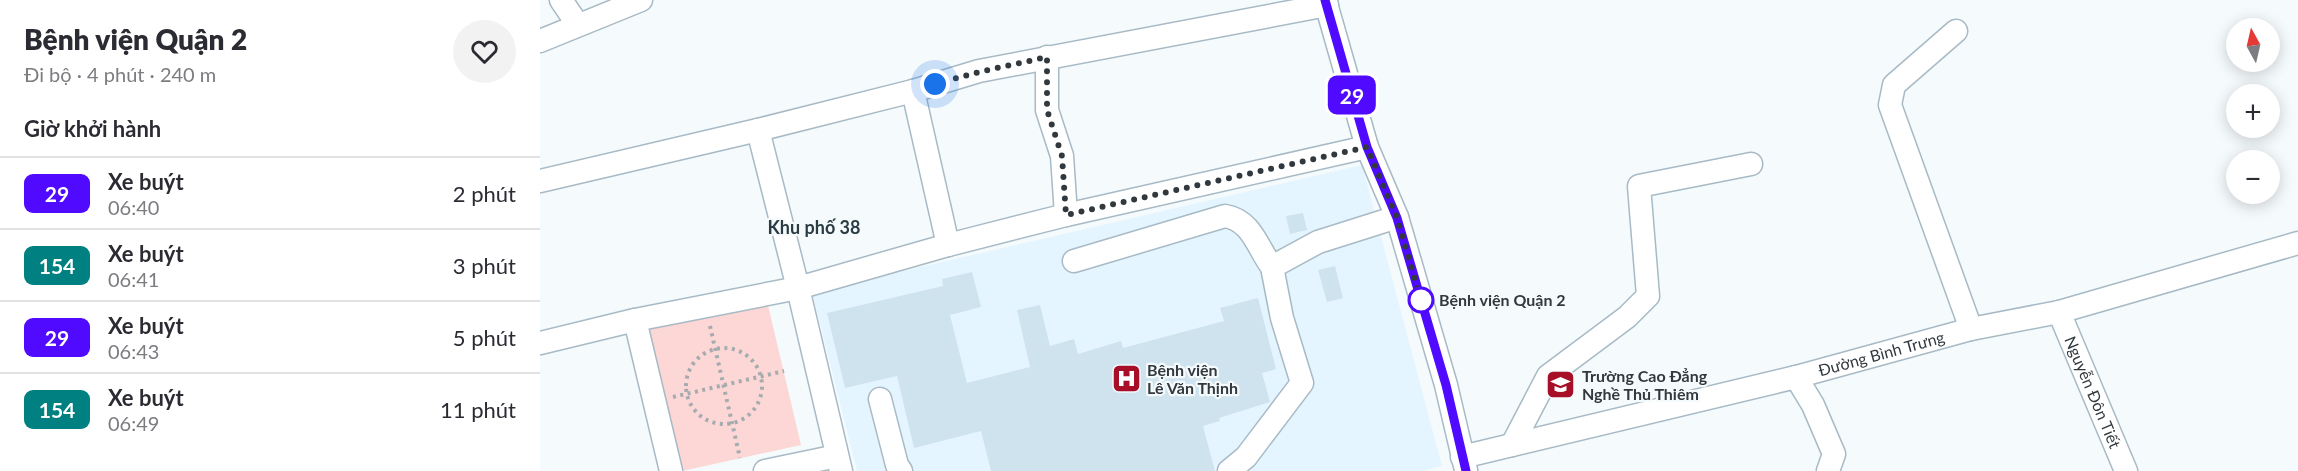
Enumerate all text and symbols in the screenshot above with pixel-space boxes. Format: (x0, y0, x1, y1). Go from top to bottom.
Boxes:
north arrow (2226, 18, 2280, 72)
map controls (2226, 18, 2280, 204)
button: heart (453, 20, 516, 83)
text: Bệnh viện Quận 2 (24, 22, 247, 56)
text: Đi bộ · 4 phút · 240 m (24, 62, 216, 86)
your location (920, 69, 950, 99)
line badge: 29 (1325, 76, 1379, 115)
text: 29 (1340, 83, 1364, 108)
button: + (2226, 84, 2280, 138)
text: Giờ khởi hành (24, 115, 161, 142)
button: − (2226, 150, 2280, 204)
text: Xe buýt (108, 168, 184, 195)
text: 2 phút (453, 180, 516, 207)
text: 29 (45, 181, 69, 206)
text: 06:40 (108, 195, 159, 219)
district label: Khu phố 38 (768, 216, 860, 238)
text: Xe buýt (108, 240, 184, 267)
text: 3 phút (453, 252, 516, 279)
text: 154 (39, 253, 75, 278)
text: 06:41 (108, 267, 159, 291)
marker: Bệnh viện Quận 2 (1408, 287, 1434, 313)
place label: Bệnh viện Quận 2 (1439, 290, 1566, 309)
text: Xe buýt (108, 312, 184, 339)
text: 5 phút (453, 324, 516, 351)
text: 29 (45, 325, 69, 350)
street label: Đường Bình Trưng (1816, 327, 1946, 379)
street label: Nguyễn Đôn Tiết (2061, 333, 2125, 451)
text: 06:43 (108, 339, 159, 363)
place label: Bệnh viện Lê Văn Thịnh (1147, 360, 1238, 397)
hospital icon: Bệnh viện Lê Văn Thịnh (1110, 363, 1142, 395)
place label: Trường Cao Đẳng Nghề Thủ Thiêm (1582, 366, 1708, 403)
school or university icon: Trường Cao Đẳng Nghề Thủ Thiêm (1545, 369, 1577, 401)
text: Xe buýt (108, 384, 184, 411)
text: 11 phút (440, 396, 516, 423)
text: 154 (39, 397, 75, 422)
text: 06:49 (108, 411, 159, 435)

